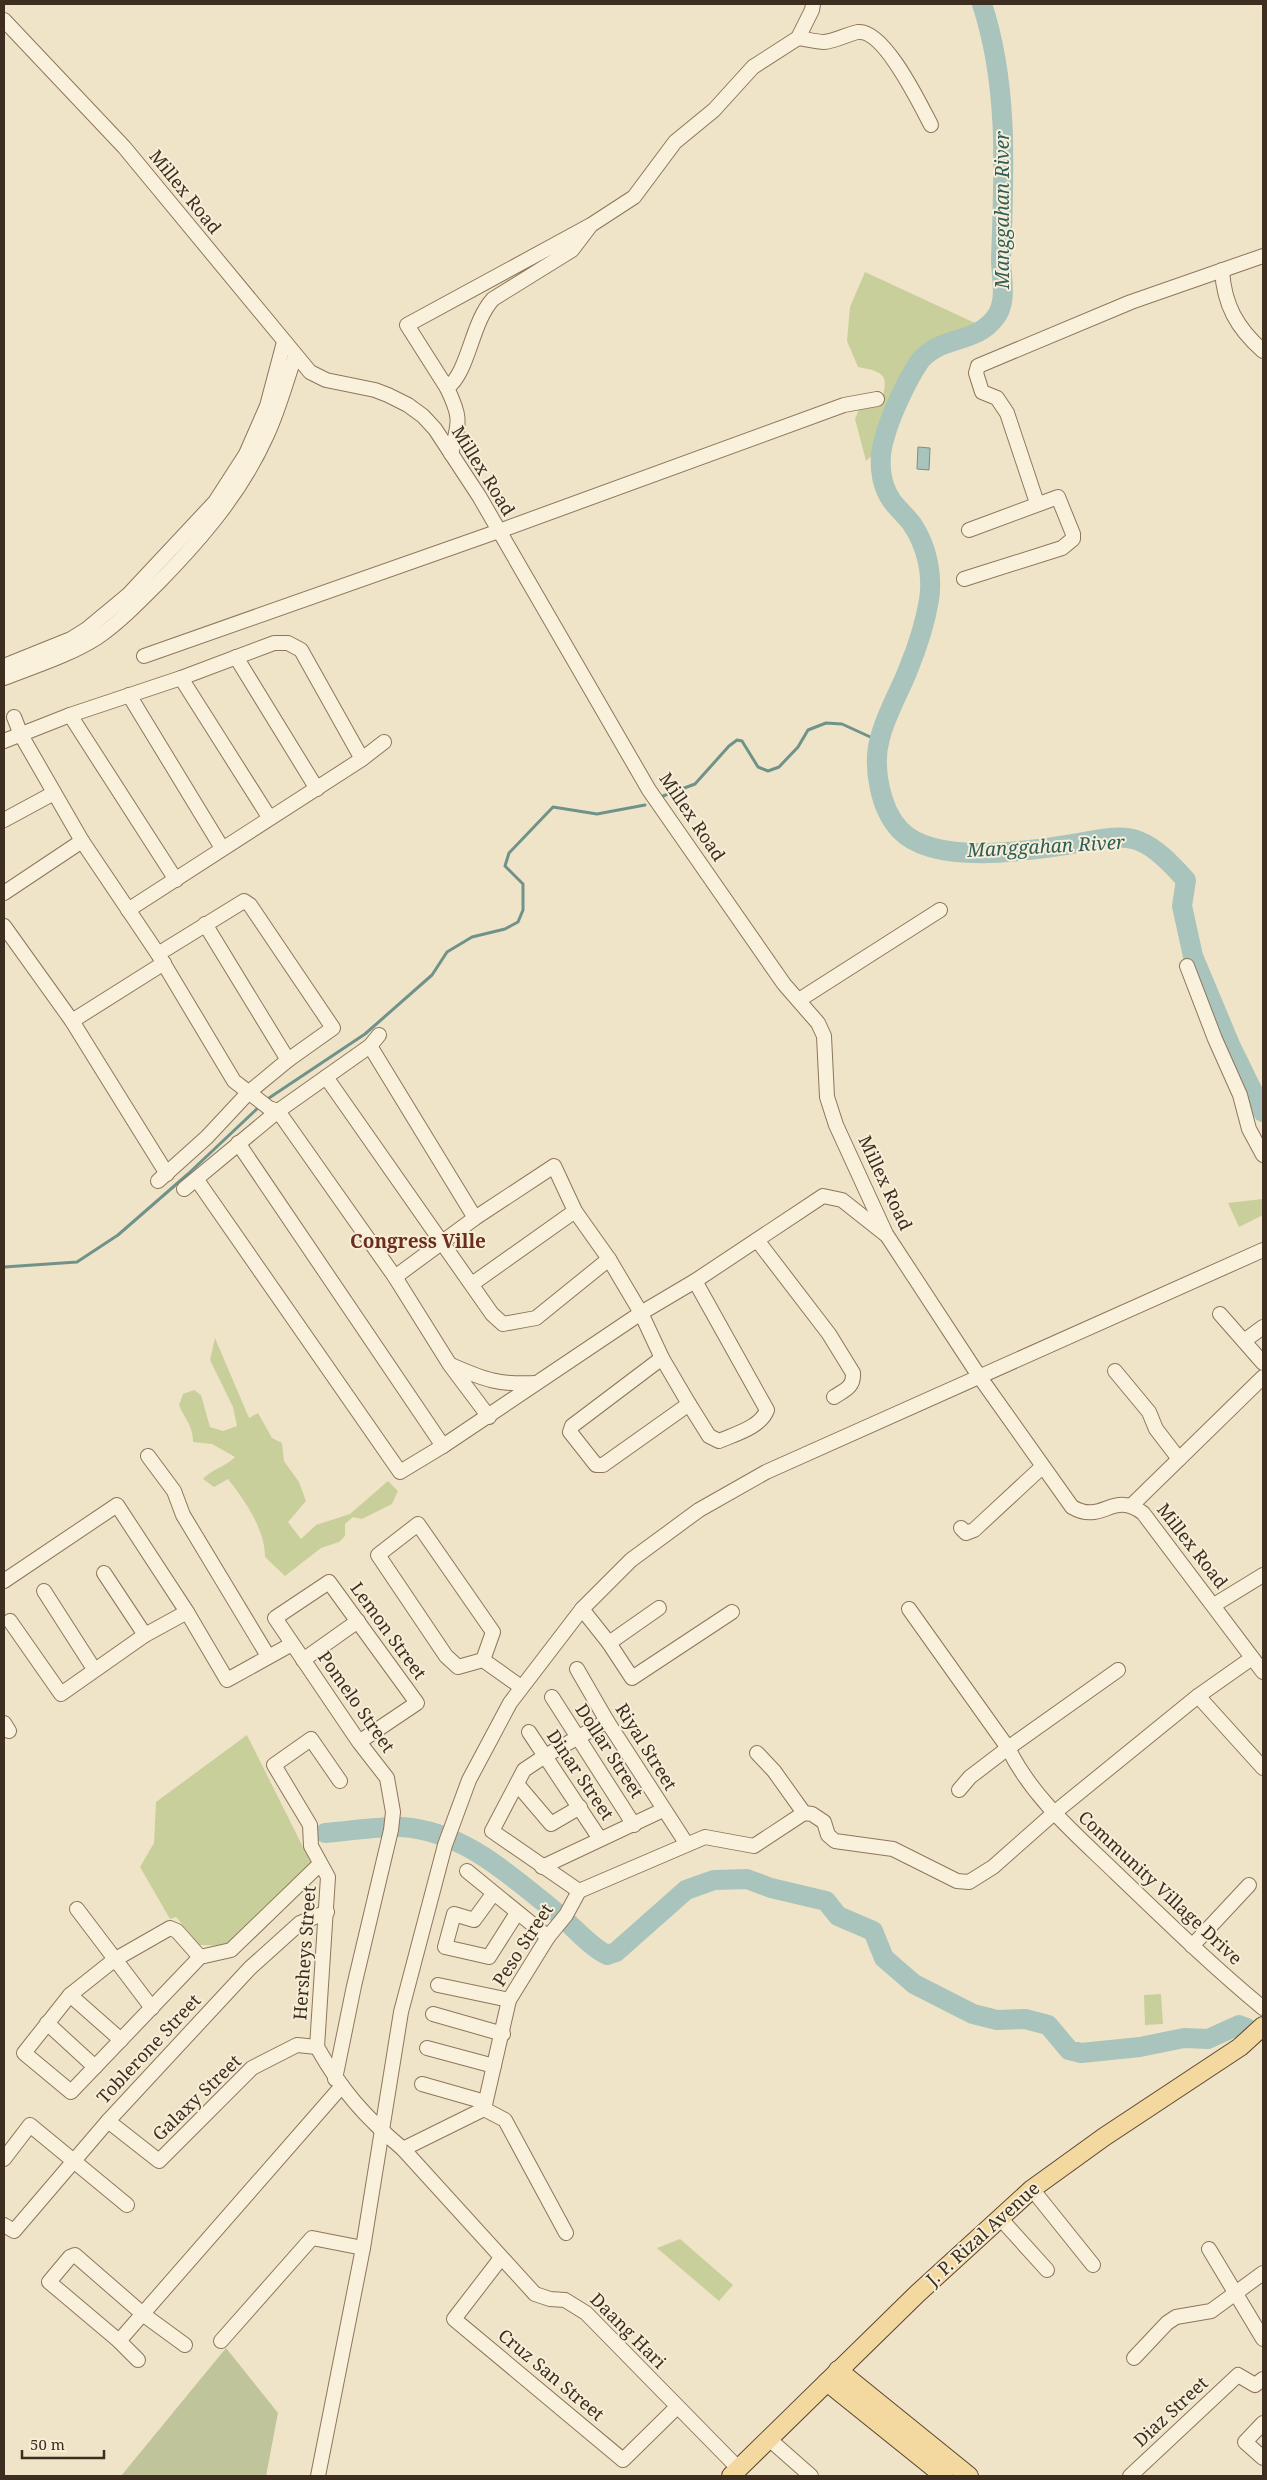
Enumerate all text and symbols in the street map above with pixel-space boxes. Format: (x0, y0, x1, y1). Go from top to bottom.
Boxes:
water label: Manggahan River (989, 131, 1015, 290)
street label: Millex Road (144, 144, 227, 239)
street label: Millex Road (447, 421, 521, 520)
street label: Millex Road (654, 767, 731, 865)
water label: Manggahan River (965, 829, 1126, 863)
street label: Millex Road (853, 1131, 918, 1234)
district label: Congress Ville (350, 1228, 486, 1254)
street label: Millex Road (1152, 1498, 1234, 1593)
street label: Lemon Street (345, 1577, 432, 1684)
street label: Pomelo Street (313, 1646, 401, 1757)
street label: Riyal Street (611, 1698, 683, 1795)
street label: Dollar Street (570, 1699, 649, 1802)
street label: Dinar Street (542, 1725, 620, 1824)
street label: Community Village Drive (1074, 1805, 1248, 1970)
street label: Hersheys Street (287, 1885, 321, 2021)
street label: Peso Street (487, 1899, 558, 1990)
street label: Toblerone Street (91, 1988, 205, 2108)
street label: Galaxy Street (147, 2049, 246, 2146)
street label: J. P. Rizal Avenue (920, 2176, 1044, 2291)
street label: Daang Hari (586, 2287, 672, 2374)
street label: Cruz San Street (494, 2323, 610, 2426)
street label: Diaz Street (1128, 2371, 1213, 2452)
scale bar (22, 2428, 105, 2460)
text: 50 m (30, 2434, 65, 2454)

